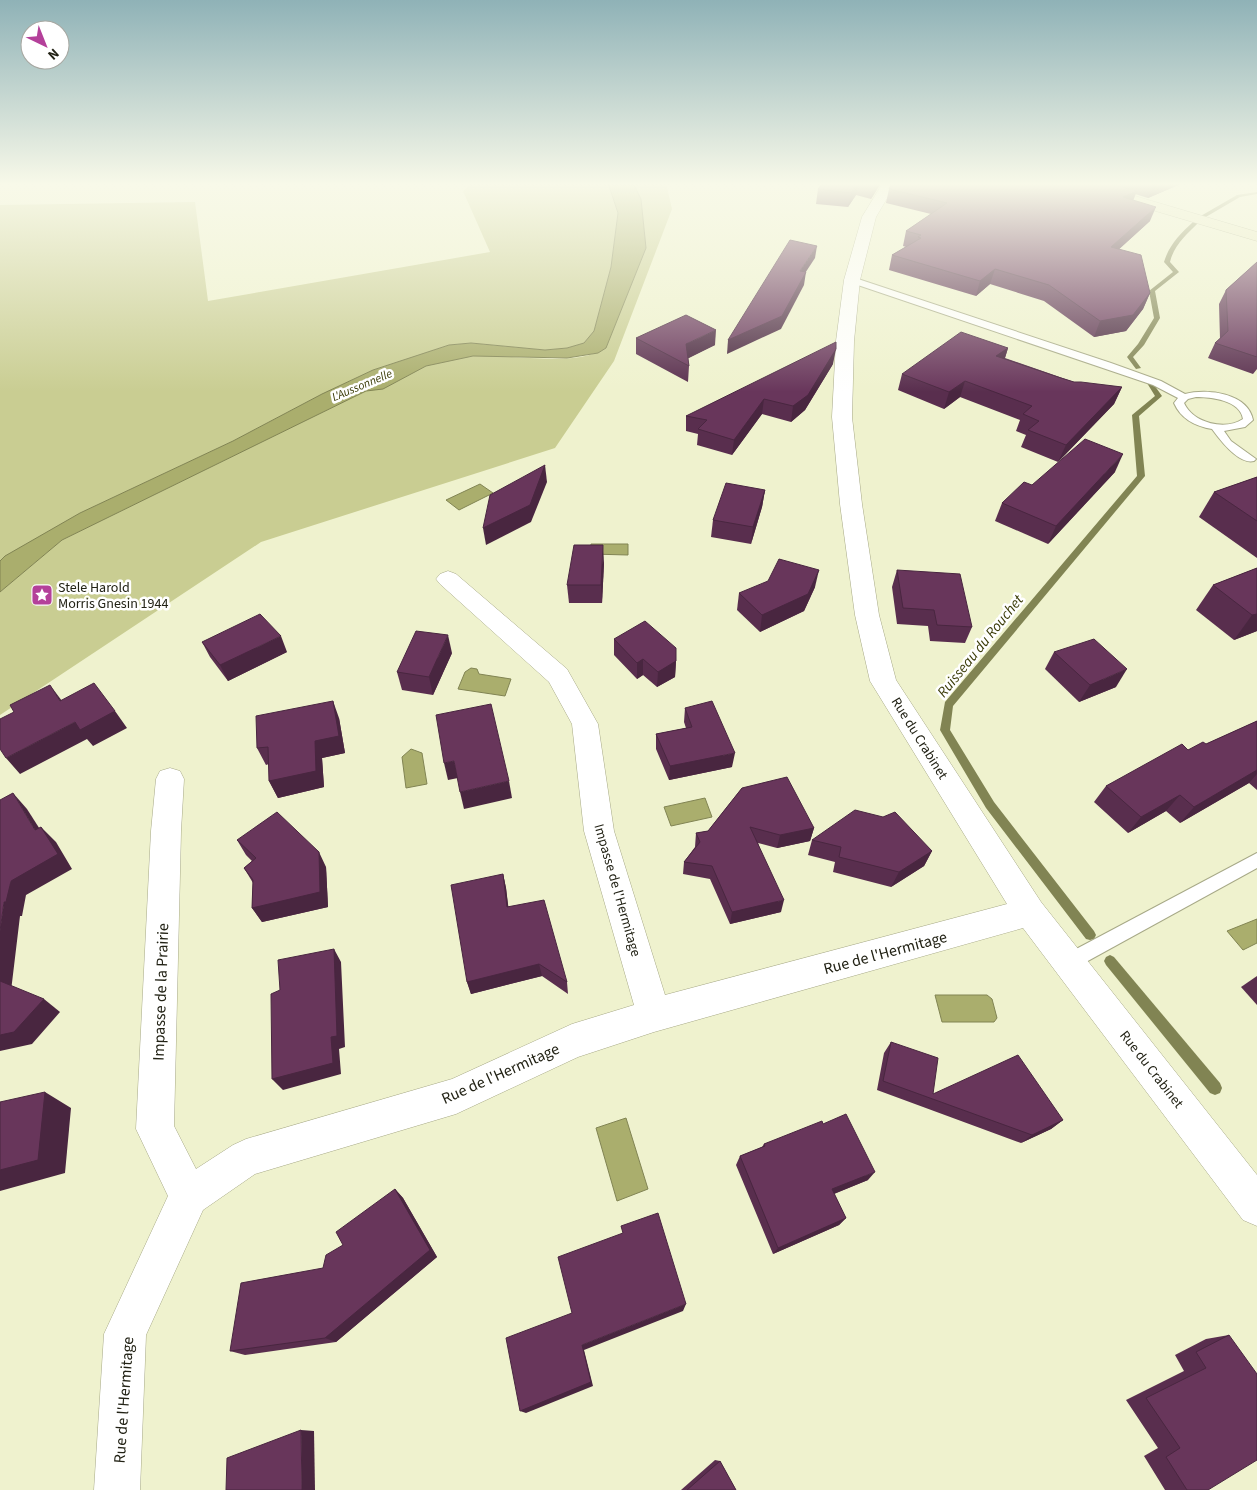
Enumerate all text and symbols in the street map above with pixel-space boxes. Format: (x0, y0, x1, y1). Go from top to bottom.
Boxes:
north arrow (20, 20, 70, 70)
text: N (43, 43, 63, 64)
water label: L'Aussonnelle (329, 365, 395, 406)
place label: Stele Harold Morris Gnesin 1944 (58, 578, 168, 614)
place icon: Stele Harold Morris Gnesin 1944 (30, 583, 54, 607)
water label: Ruisseau du Rouchet (932, 590, 1029, 702)
street label: Rue du Crabinet (886, 694, 953, 784)
street label: Impasse de l'Hermitage (589, 822, 646, 959)
street label: Impasse de la Prairie (148, 923, 174, 1061)
street label: Rue de l'Hermitage (821, 926, 950, 980)
street label: Rue du Crabinet (1115, 1027, 1188, 1113)
street label: Rue de l'Hermitage (438, 1038, 563, 1110)
street label: Rue de l'Hermitage (109, 1336, 139, 1464)

